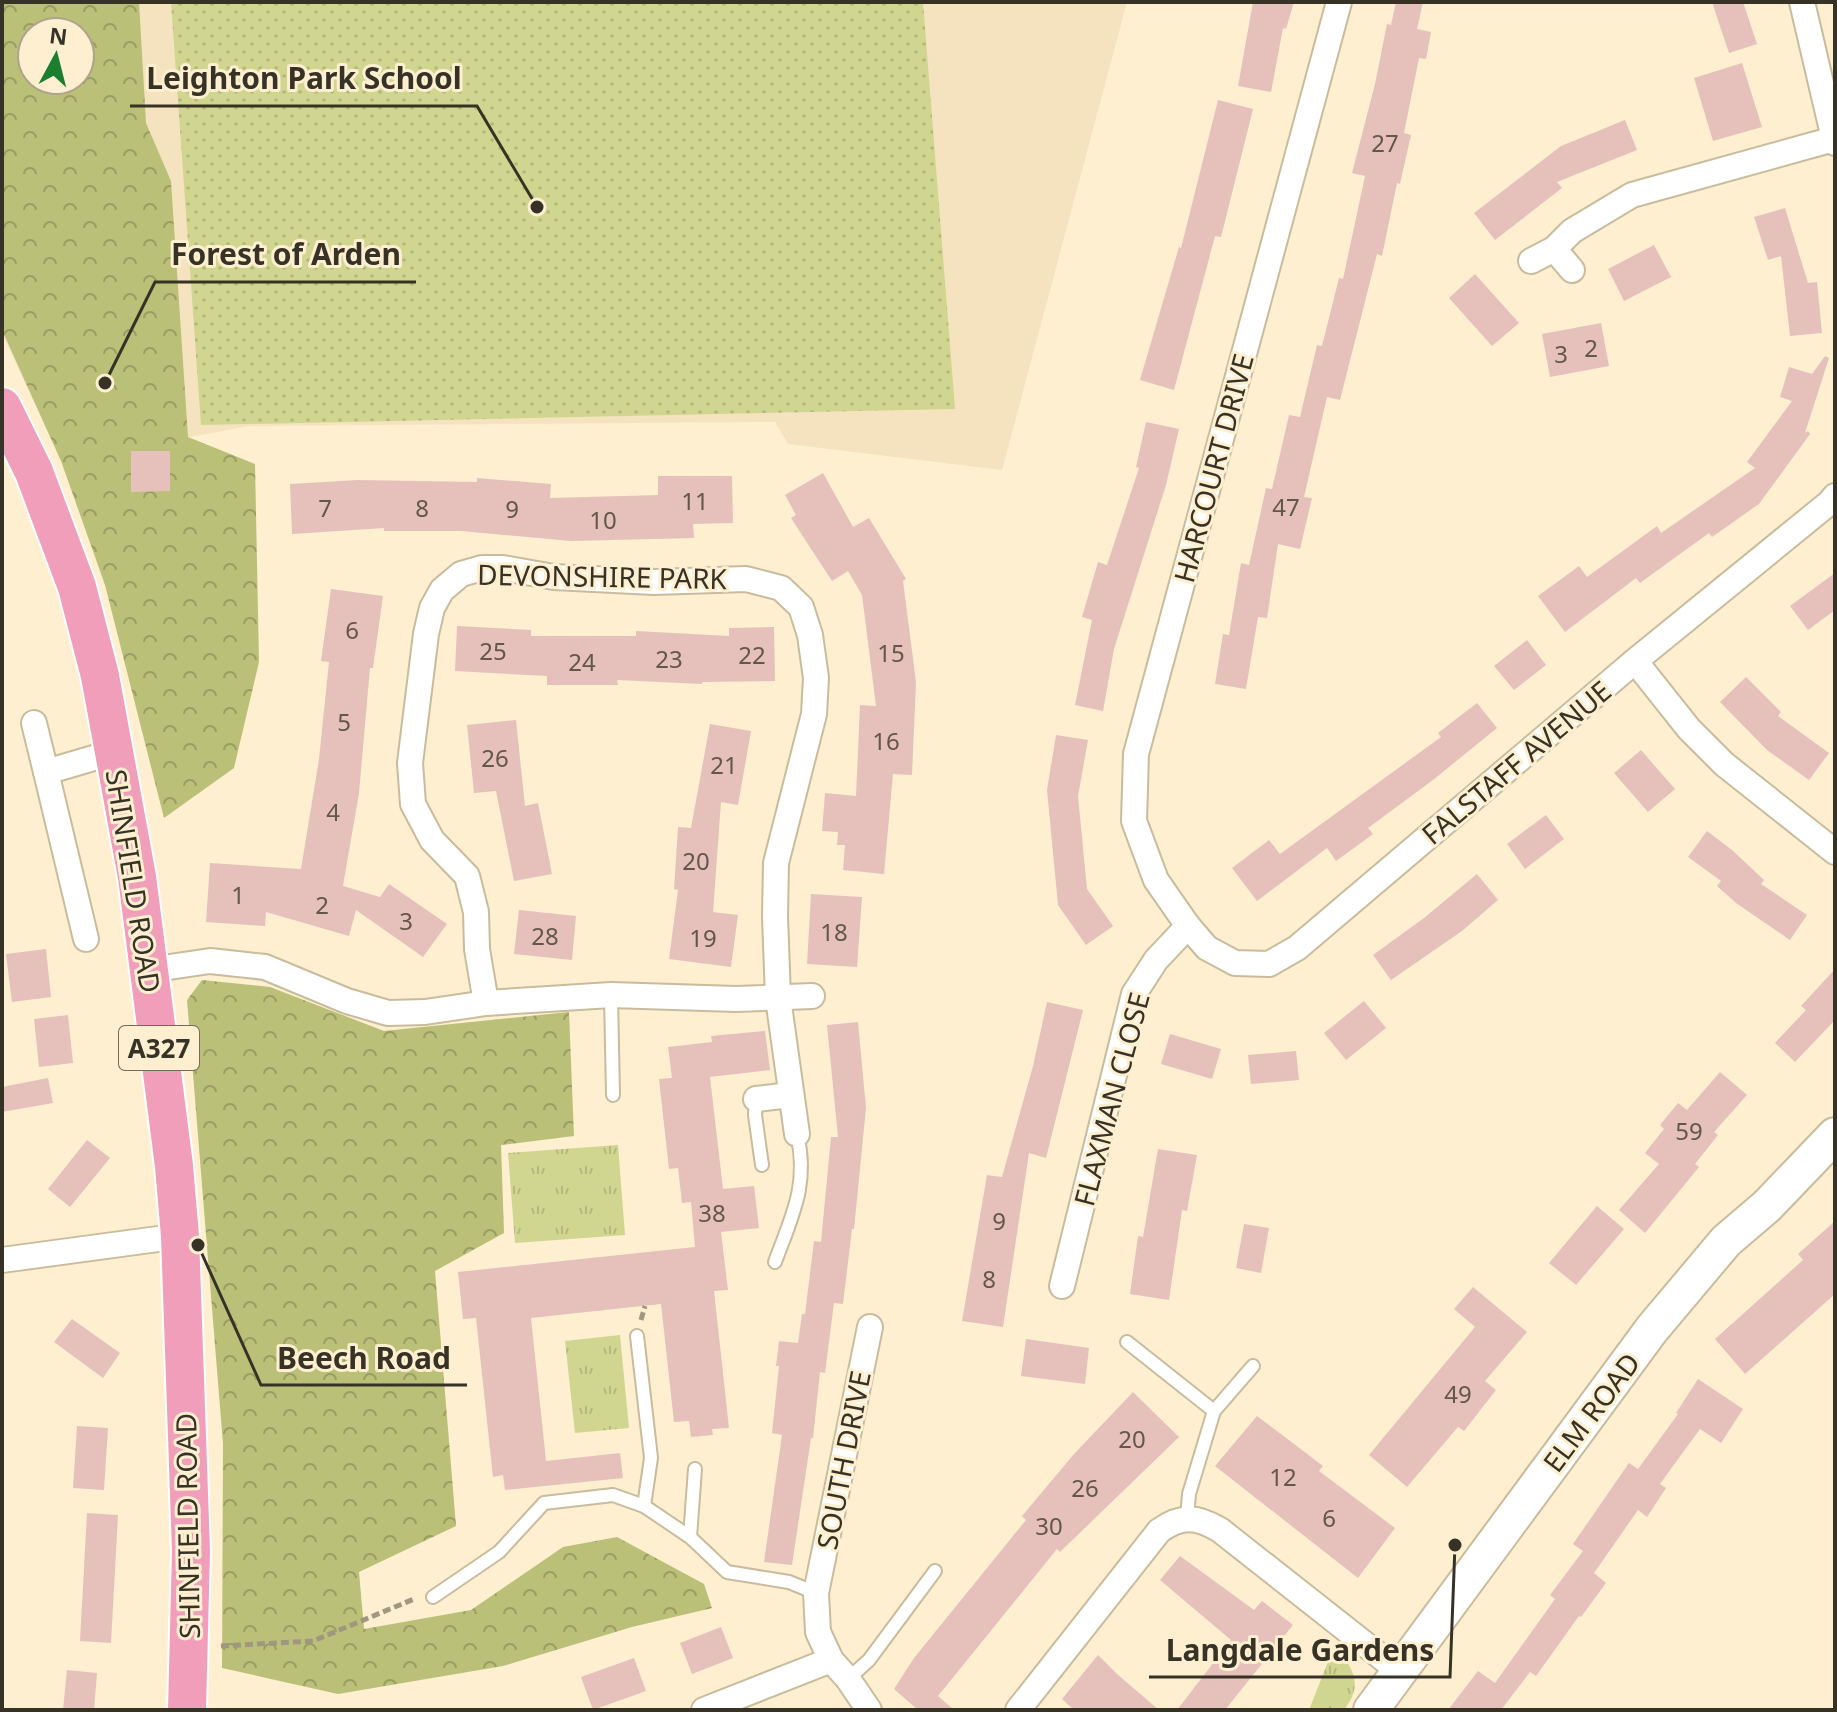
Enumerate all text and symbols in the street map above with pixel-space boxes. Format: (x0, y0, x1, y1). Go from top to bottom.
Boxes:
north arrow (16, 16, 96, 96)
text: N (48, 19, 69, 51)
callout: Leighton Park School (130, 52, 477, 106)
text: Leighton Park School (146, 57, 462, 98)
house number: 27 (1371, 126, 1399, 159)
callout: Forest of Arden (155, 228, 416, 282)
text: Forest of Arden (171, 233, 401, 274)
house number: 2 (1584, 331, 1598, 364)
house number: 3 (1554, 337, 1568, 370)
street label: HARCOURT DRIVE (1164, 349, 1262, 587)
house number: 11 (681, 484, 709, 517)
house number: 47 (1272, 490, 1300, 523)
house number: 7 (318, 491, 332, 524)
house number: 8 (415, 491, 429, 524)
house number: 9 (505, 492, 519, 525)
house number: 10 (589, 503, 617, 536)
street label: DEVONSHIRE PARK (477, 555, 728, 597)
house number: 6 (345, 613, 359, 646)
house number: 25 (479, 634, 507, 667)
house number: 15 (877, 636, 905, 669)
house number: 22 (738, 638, 766, 671)
house number: 23 (655, 642, 683, 675)
house number: 24 (568, 645, 596, 678)
street label: FALSTAFF AVENUE (1413, 672, 1619, 852)
house number: 5 (337, 705, 351, 738)
house number: 16 (872, 724, 900, 757)
house number: 26 (481, 741, 509, 774)
house number: 21 (710, 748, 738, 781)
street label: SHINFIELD ROAD (98, 766, 170, 996)
house number: 4 (326, 795, 340, 828)
house number: 20 (682, 844, 710, 877)
house number: 1 (231, 878, 245, 911)
house number: 2 (315, 888, 329, 921)
house number: 3 (399, 904, 413, 937)
house number: 18 (820, 915, 848, 948)
house number: 28 (531, 919, 559, 952)
house number: 19 (689, 921, 717, 954)
street label: FLAXMAN CLOSE (1064, 988, 1158, 1210)
road number: A327 (119, 1026, 199, 1070)
house number: 59 (1675, 1114, 1703, 1147)
house number: 38 (698, 1196, 726, 1229)
house number: 9 (992, 1204, 1006, 1237)
house number: 8 (982, 1262, 996, 1295)
callout: Beech Road (261, 1331, 467, 1385)
text: Beech Road (277, 1337, 451, 1378)
street label: ELM ROAD (1534, 1345, 1648, 1479)
street label: SOUTH DRIVE (807, 1368, 879, 1552)
house number: 49 (1444, 1377, 1472, 1410)
street label: SHINFIELD ROAD (166, 1413, 208, 1639)
house number: 20 (1118, 1422, 1146, 1455)
house number: 12 (1269, 1460, 1297, 1493)
house number: 26 (1071, 1471, 1099, 1504)
house number: 6 (1322, 1501, 1336, 1534)
house number: 30 (1035, 1509, 1063, 1542)
callout: Langdale Gardens (1149, 1623, 1450, 1677)
text: Langdale Gardens (1166, 1629, 1434, 1670)

